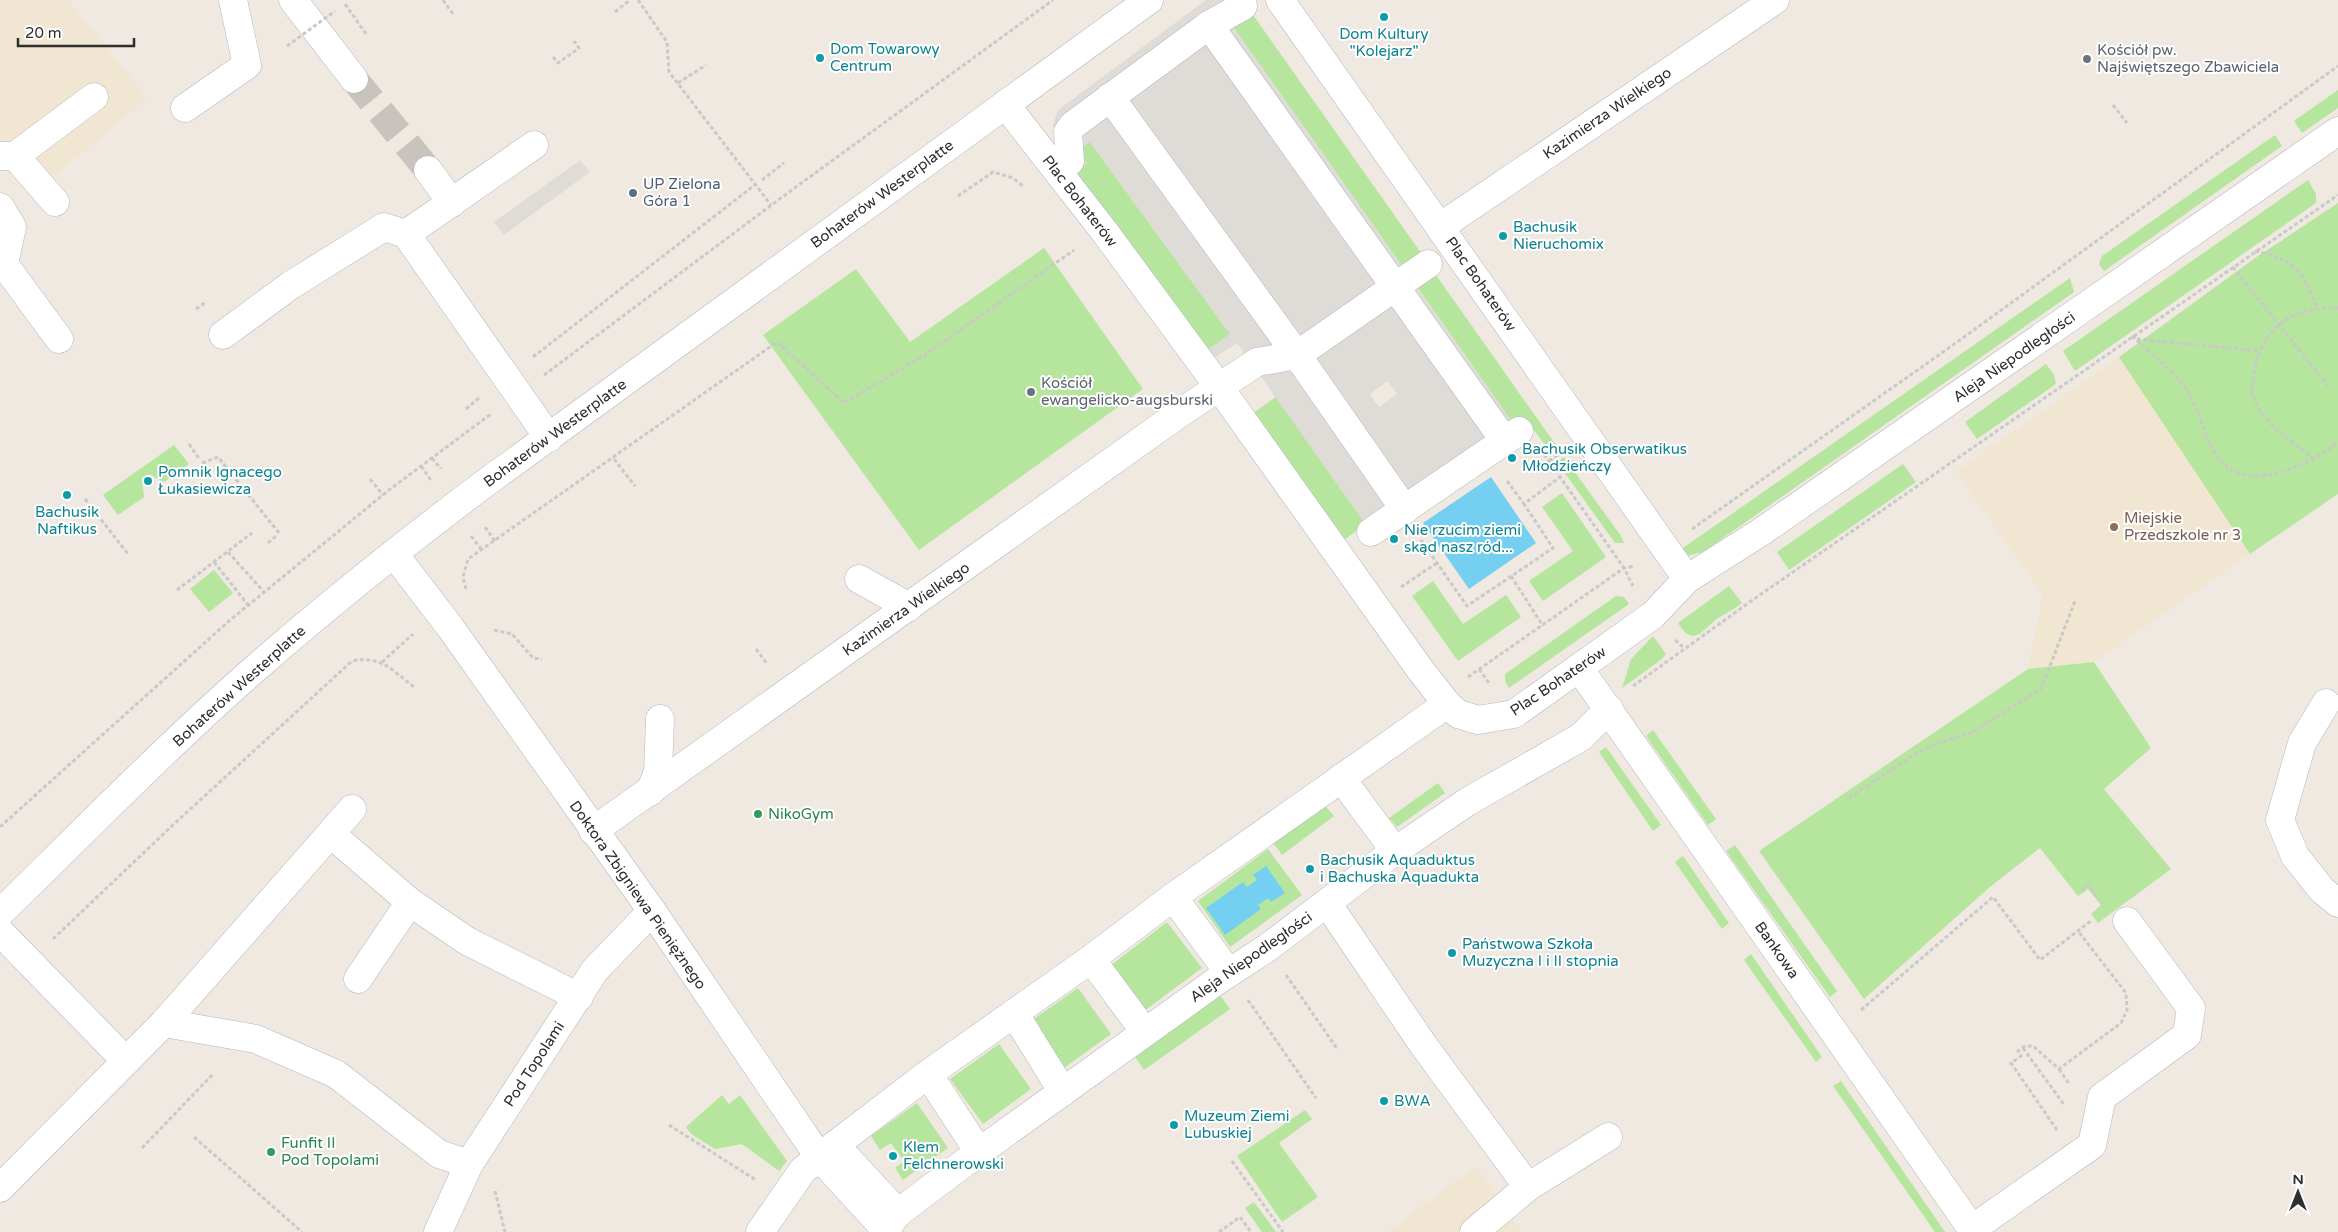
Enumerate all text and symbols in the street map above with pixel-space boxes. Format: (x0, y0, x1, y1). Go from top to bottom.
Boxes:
marker: Dom Kultury "Kolejarz" (1378, 11, 1390, 23)
scale bar (18, 15, 134, 47)
text: 20 m (25, 24, 62, 42)
place label: Dom Kultury "Kolejarz" (1339, 25, 1429, 60)
place label: Dom Towarowy Centrum (830, 40, 940, 75)
place label: Kościół pw. Najświętszego Zbawiciela (2097, 41, 2279, 76)
marker: Dom Towarowy Centrum (814, 52, 826, 64)
marker: Kościół pw. Najświętszego Zbawiciela (2081, 53, 2093, 65)
street label: Kazimierza Wielkiego (1539, 63, 1675, 163)
street label: Bohaterów Westerplatte (807, 136, 957, 252)
street label: Plac Bohaterów (1039, 152, 1121, 251)
place label: UP Zielona Góra 1 (643, 175, 721, 210)
marker: UP Zielona Góra 1 (627, 187, 639, 199)
place label: Bachusik Nieruchomix (1513, 218, 1604, 253)
marker: Bachusik Nieruchomix (1497, 230, 1509, 242)
street label: Plac Bohaterów (1442, 233, 1520, 335)
street label: Aleja Niepodległości (1949, 308, 2079, 406)
place label: Kościół ewangelicko-augsburski (1041, 374, 1213, 409)
street label: Bohaterów Westerplatte (480, 375, 630, 491)
marker: Kościół ewangelicko-augsburski (1025, 386, 1037, 398)
place label: Bachusik Obserwatikus Młodzieńczy (1522, 440, 1687, 475)
marker: Bachusik Obserwatikus Młodzieńczy (1506, 452, 1518, 464)
place label: Pomnik Ignacego Łukasiewicza (158, 463, 282, 498)
marker: Pomnik Ignacego Łukasiewicza (142, 475, 154, 487)
marker: Bachusik Naftikus (61, 489, 73, 501)
place label: Bachusik Naftikus (35, 503, 99, 538)
place label: Miejskie Przedszkole nr 3 (2124, 509, 2241, 544)
place label: Nie rzucim ziemi skąd nasz ród... (1404, 521, 1521, 556)
marker: Miejskie Przedszkole nr 3 (2108, 521, 2120, 533)
marker: Nie rzucim ziemi skąd nasz ród... (1388, 533, 1400, 545)
street label: Kazimierza Wielkiego (839, 558, 973, 660)
street label: Bohaterów Westerplatte (169, 622, 309, 750)
street label: Plac Bohaterów (1507, 642, 1609, 720)
street label: Doktora Zbigniewa Pieniężnego (566, 797, 710, 993)
place label: NikoGym (768, 805, 834, 823)
marker: NikoGym (752, 808, 764, 820)
place label: Bachusik Aquaduktus i Bachuska Aquadukta (1320, 851, 1479, 886)
marker: Bachusik Aquaduktus i Bachuska Aquadukta (1304, 863, 1316, 875)
street label: Aleja Niepodległości (1186, 908, 1316, 1006)
street label: Bankowa (1751, 918, 1803, 982)
place label: Państwowa Szkoła Muzyczna I i II stopnia (1462, 935, 1619, 970)
marker: Państwowa Szkoła Muzyczna I i II stopnia (1446, 947, 1458, 959)
street label: Pod Topolami (500, 1018, 568, 1110)
place label: BWA (1394, 1092, 1431, 1110)
marker: BWA (1378, 1095, 1390, 1107)
place label: Muzeum Ziemi Lubuskiej (1184, 1107, 1290, 1142)
marker: Muzeum Ziemi Lubuskiej (1168, 1119, 1180, 1131)
place label: Funfit II Pod Topolami (281, 1134, 379, 1169)
place label: Klem Felchnerowski (903, 1138, 1004, 1173)
marker: Funfit II Pod Topolami (265, 1146, 277, 1158)
marker: Klem Felchnerowski (887, 1150, 899, 1162)
north arrow (2273, 1167, 2323, 1217)
text: N (2292, 1171, 2304, 1188)

